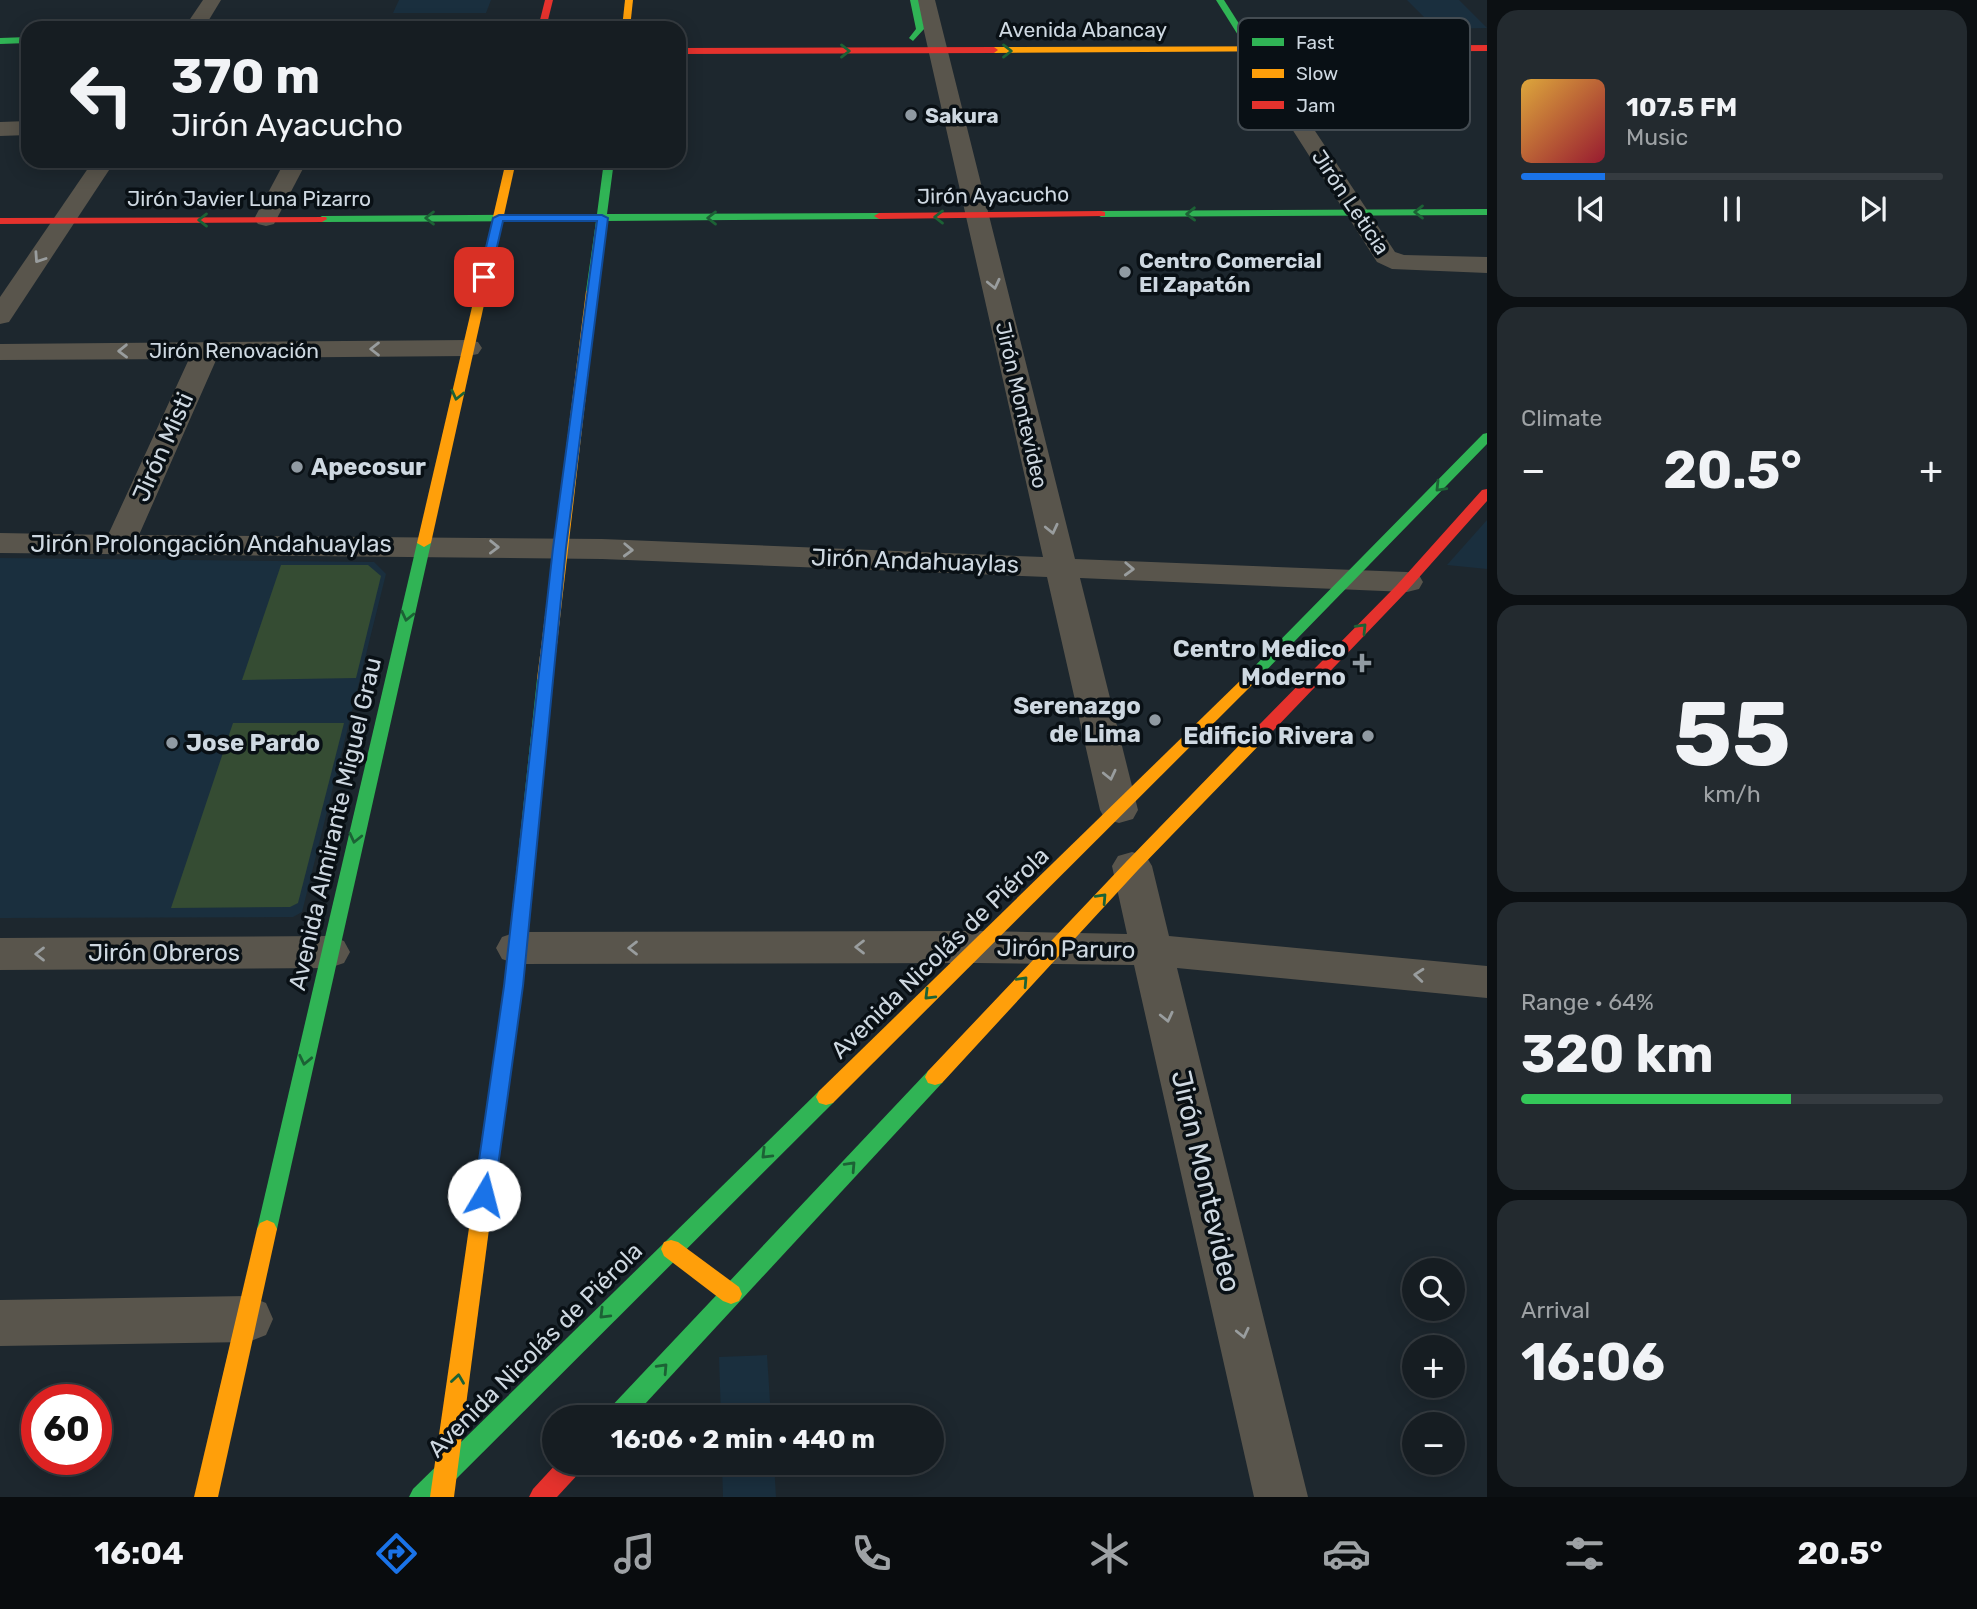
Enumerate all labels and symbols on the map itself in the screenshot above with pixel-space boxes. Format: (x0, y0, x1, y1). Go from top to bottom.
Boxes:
street label: Avenida Abancay (999, 17, 1168, 42)
legend (1238, 18, 1470, 130)
text: Fast (1296, 31, 1335, 54)
one-way arrow (840, 43, 851, 59)
one-way arrow (1002, 43, 1012, 59)
text: Slow (1296, 62, 1338, 85)
text: Jam (1296, 94, 1335, 117)
place label: Sakura (925, 103, 999, 128)
marker: Sakura (903, 107, 919, 123)
street label: Jirón Leticia (1307, 145, 1395, 259)
street label: Jirón Ayacucho (917, 181, 1069, 209)
street label: Jirón Javier Luna Pizarro (127, 186, 371, 211)
one-way arrow (1413, 204, 1424, 220)
one-way arrow (1186, 206, 1196, 222)
one-way arrow (934, 209, 944, 225)
one-way arrow (425, 210, 435, 226)
one-way arrow (706, 210, 717, 226)
one-way arrow (197, 212, 208, 228)
pin (454, 247, 514, 307)
place label: Centro Comercial El Zapatón (1139, 248, 1322, 297)
one-way arrow (34, 250, 47, 263)
marker: Centro Comercial El Zapatón (1117, 264, 1133, 280)
one-way arrow (986, 278, 1000, 290)
street label: Jirón Montevideo (991, 319, 1053, 491)
street label: Jirón Renovación (149, 338, 319, 363)
one-way arrow (369, 341, 380, 357)
one-way arrow (117, 343, 128, 358)
street label: Jirón Misti (127, 388, 199, 506)
one-way arrow (451, 389, 465, 401)
place label: Apecosur (311, 453, 426, 481)
marker: Apecosur (289, 459, 305, 475)
one-way arrow (1435, 478, 1448, 491)
one-way arrow (1044, 523, 1058, 535)
street label: Jirón Prolongación Andahuaylas (30, 530, 392, 558)
one-way arrow (489, 539, 500, 554)
one-way arrow (622, 542, 633, 557)
street label: Jirón Andahuaylas (810, 543, 1020, 579)
one-way arrow (1124, 562, 1135, 577)
one-way arrow (400, 610, 415, 622)
one-way arrow (1353, 623, 1366, 636)
place label: Centro Medico Moderno (1173, 635, 1346, 691)
marker: Centro Medico Moderno (1352, 653, 1372, 673)
street label: Avenida Almirante Miguel Grau (283, 655, 387, 993)
place label: Serenazgo de Lima (1013, 692, 1141, 748)
marker: Serenazgo de Lima (1147, 712, 1163, 728)
place label: Edificio Rivera (1183, 722, 1354, 750)
marker: Edificio Rivera (1360, 728, 1376, 744)
place label: Jose Pardo (186, 729, 320, 757)
marker: Jose Pardo (164, 735, 180, 751)
one-way arrow (1102, 769, 1116, 781)
one-way arrow (349, 832, 363, 844)
street label: Avenida Nicolás de Piérola (825, 841, 1055, 1065)
one-way arrow (1093, 893, 1106, 906)
street label: Jirón Paruro (996, 934, 1136, 964)
street label: Jirón Obreros (88, 939, 240, 967)
one-way arrow (627, 940, 637, 956)
one-way arrow (854, 940, 865, 955)
one-way arrow (34, 946, 45, 962)
one-way arrow (1413, 968, 1424, 983)
one-way arrow (1015, 977, 1028, 990)
one-way arrow (924, 986, 937, 999)
one-way arrow (1159, 1011, 1173, 1023)
one-way arrow (298, 1054, 313, 1066)
street label: Jirón Montevideo (1164, 1067, 1248, 1295)
one-way arrow (762, 1146, 775, 1159)
position arrow (447, 1158, 521, 1232)
one-way arrow (843, 1161, 856, 1174)
street label: Avenida Nicolás de Piérola (422, 1237, 648, 1463)
one-way arrow (600, 1306, 613, 1319)
one-way arrow (1234, 1327, 1249, 1339)
one-way arrow (654, 1363, 667, 1376)
one-way arrow (450, 1373, 465, 1385)
speed limit sign: 60 (21, 1384, 112, 1475)

